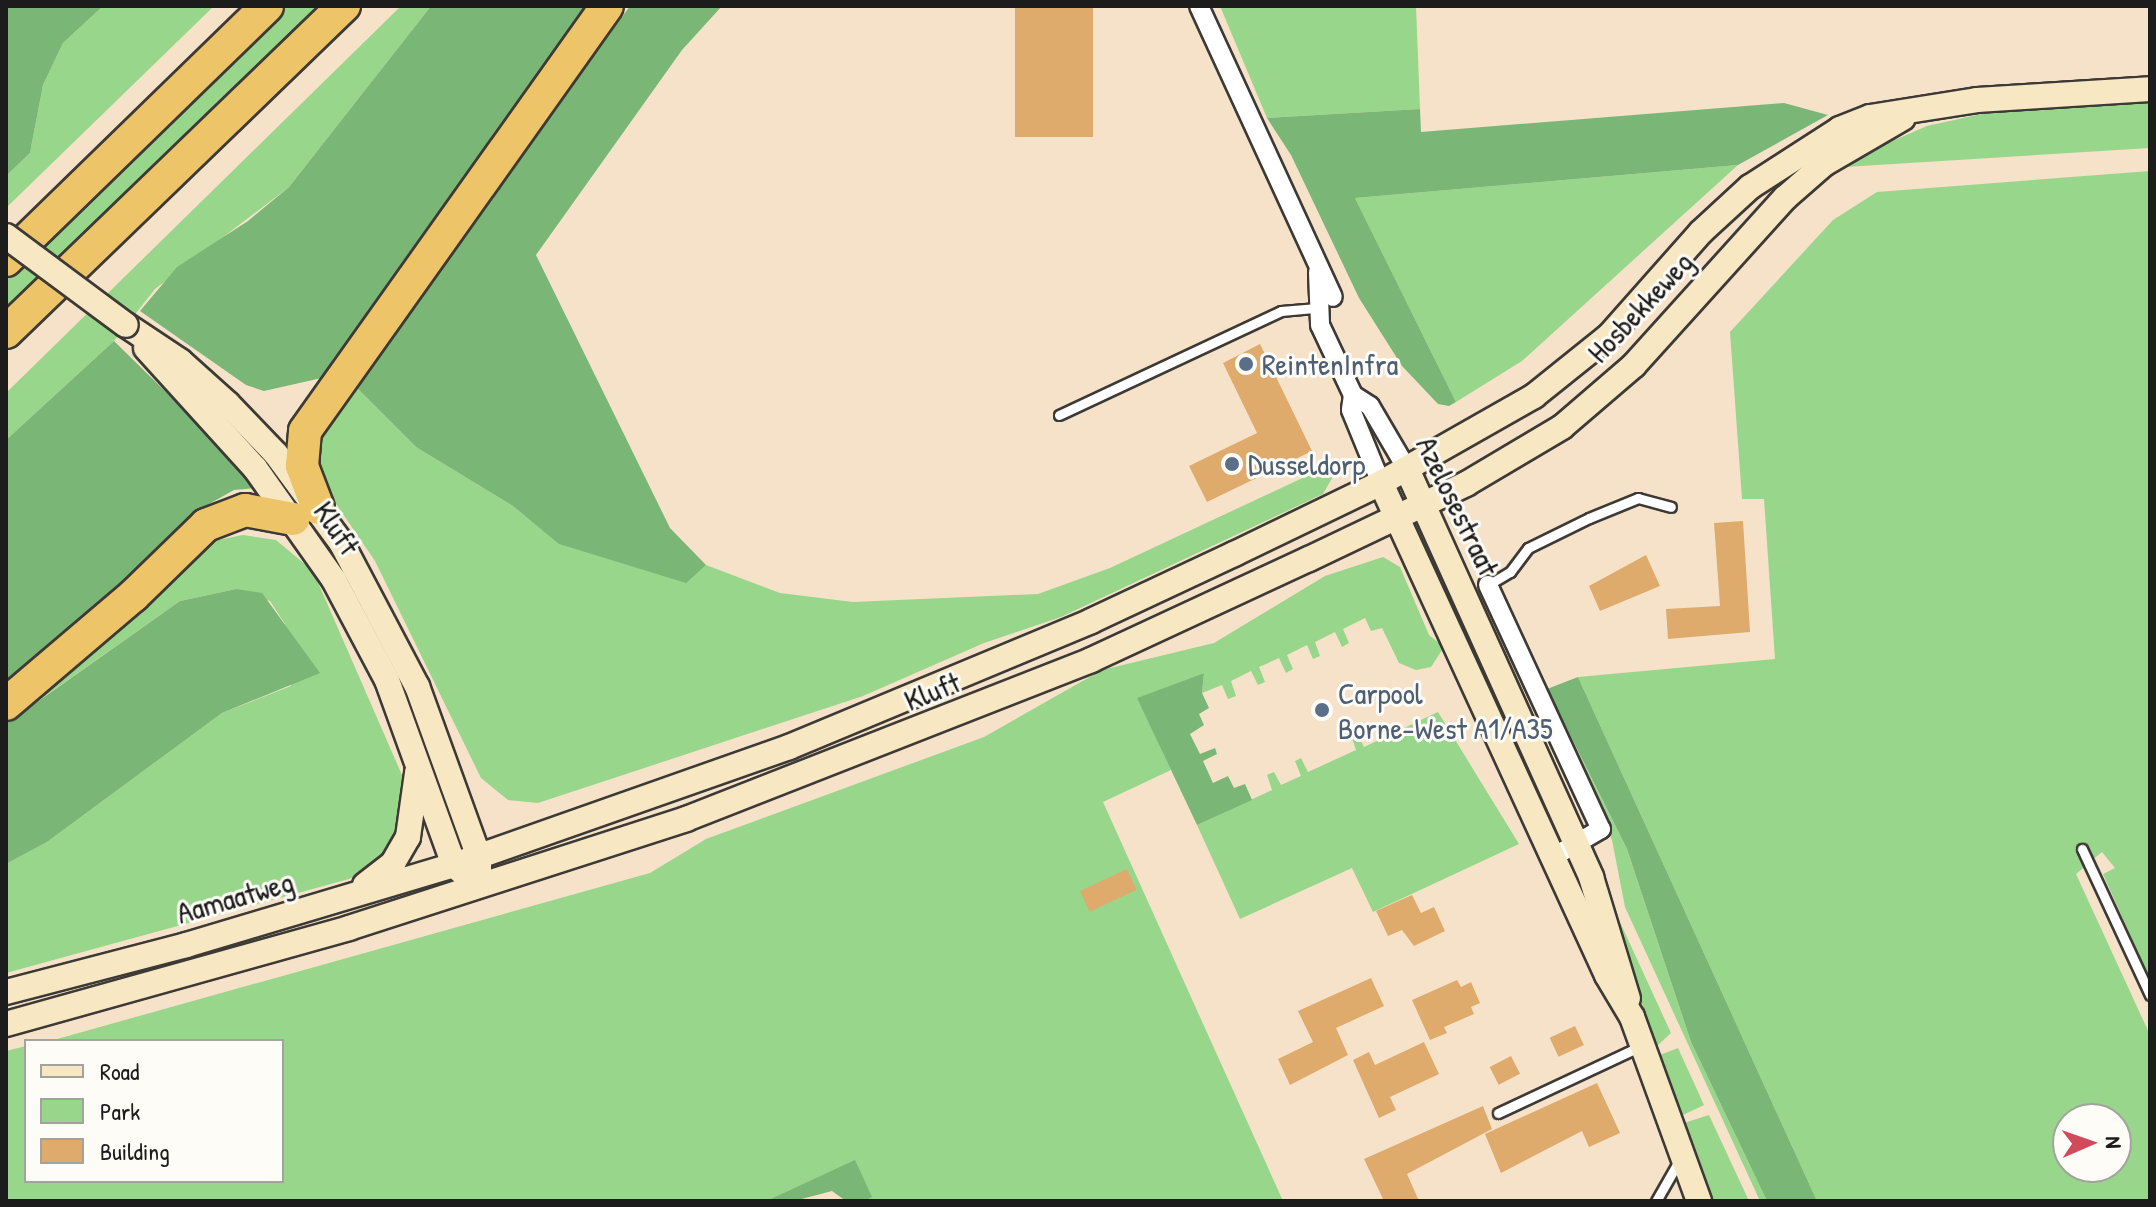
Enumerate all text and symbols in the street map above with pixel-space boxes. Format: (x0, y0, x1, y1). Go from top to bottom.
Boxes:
street label: Hosbekkeweg (1580, 244, 1700, 370)
place label: ReintenInfra (1262, 346, 1398, 382)
marker: ReintenInfra (1237, 355, 1255, 373)
street label: Azelosestraat (1409, 431, 1507, 581)
place label: Dusseldorp (1248, 446, 1365, 482)
marker: Dusseldorp (1223, 455, 1241, 473)
street label: Kluft (306, 494, 368, 562)
street label: Kluft (899, 664, 965, 718)
place label: Carpool Borne-West A1/A35 (1338, 675, 1553, 746)
marker: Carpool Borne-West A1/A35 (1313, 701, 1331, 719)
street label: Aamaatweg (172, 863, 298, 931)
legend (24, 1039, 284, 1183)
text: Road (100, 1055, 139, 1087)
text: Park (100, 1095, 140, 1127)
north arrow (2052, 1103, 2132, 1183)
text: Building (100, 1135, 170, 1167)
text: N (2099, 1136, 2129, 1149)

